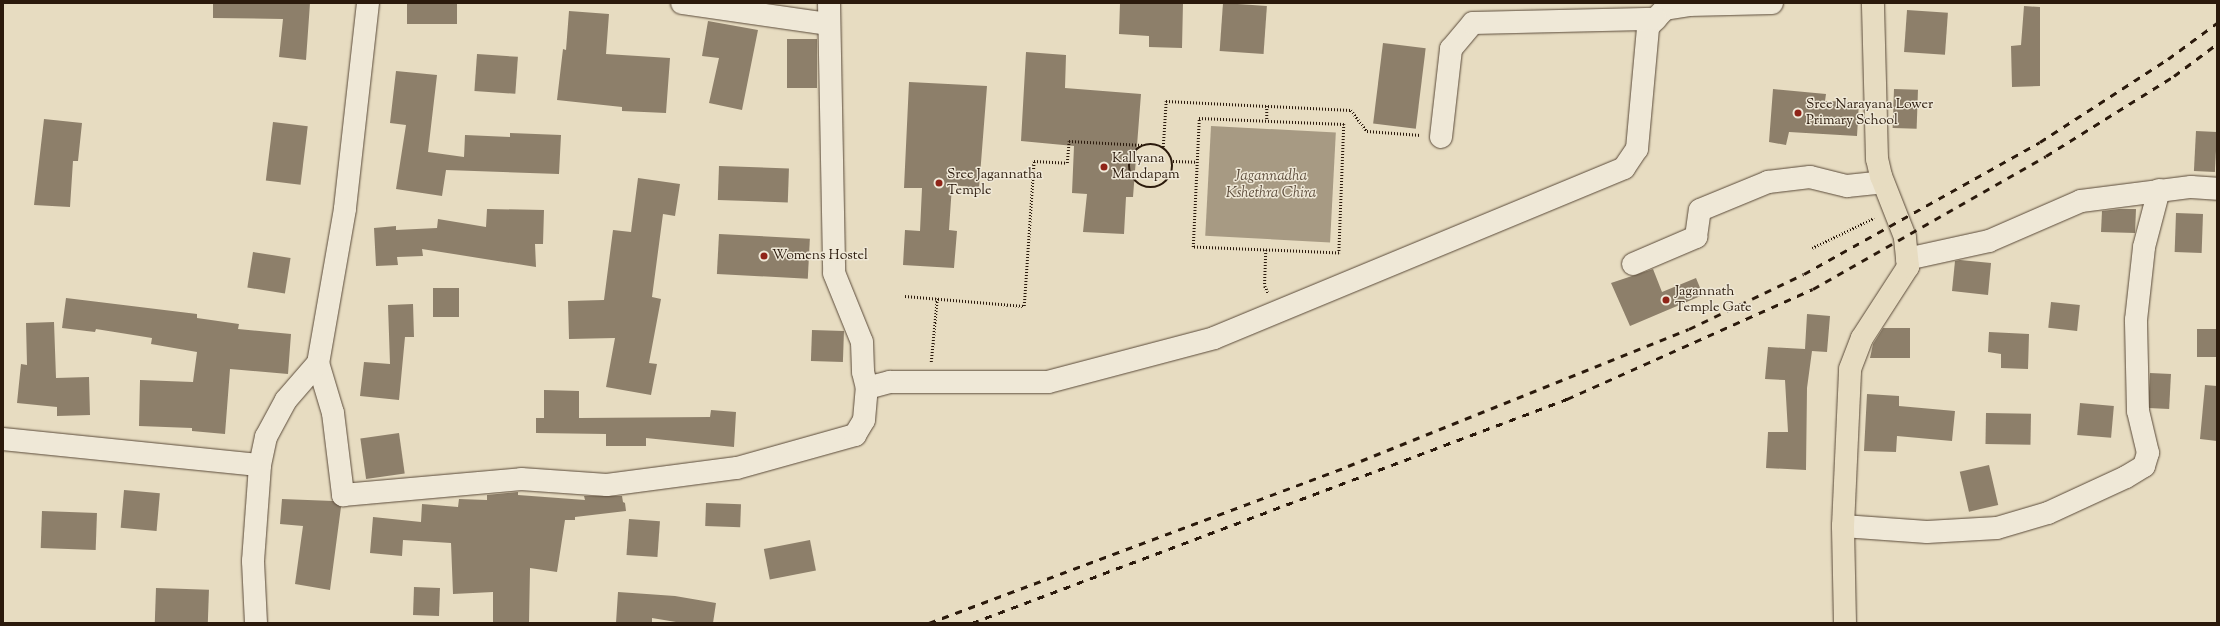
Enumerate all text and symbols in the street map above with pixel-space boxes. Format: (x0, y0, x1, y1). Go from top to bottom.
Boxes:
place label: Sree Narayana Lower Primary School (1806, 97, 1933, 130)
marker: Sree Narayana Lower Primary School (1793, 108, 1803, 118)
place label: Kallyana Mandapam (1112, 151, 1179, 184)
marker: Kallyana Mandapam (1099, 162, 1109, 172)
place label: Sree Jagannatha Temple (947, 167, 1043, 200)
water label: Jagannadha Kshethra Chira (1226, 167, 1316, 202)
marker: Sree Jagannatha Temple (934, 178, 944, 188)
place label: Womens Hostel (772, 248, 868, 264)
marker: Womens Hostel (759, 251, 769, 261)
place label: Jagannath Temple Gate (1675, 284, 1752, 316)
marker: Jagannath Temple Gate (1660, 294, 1672, 306)

